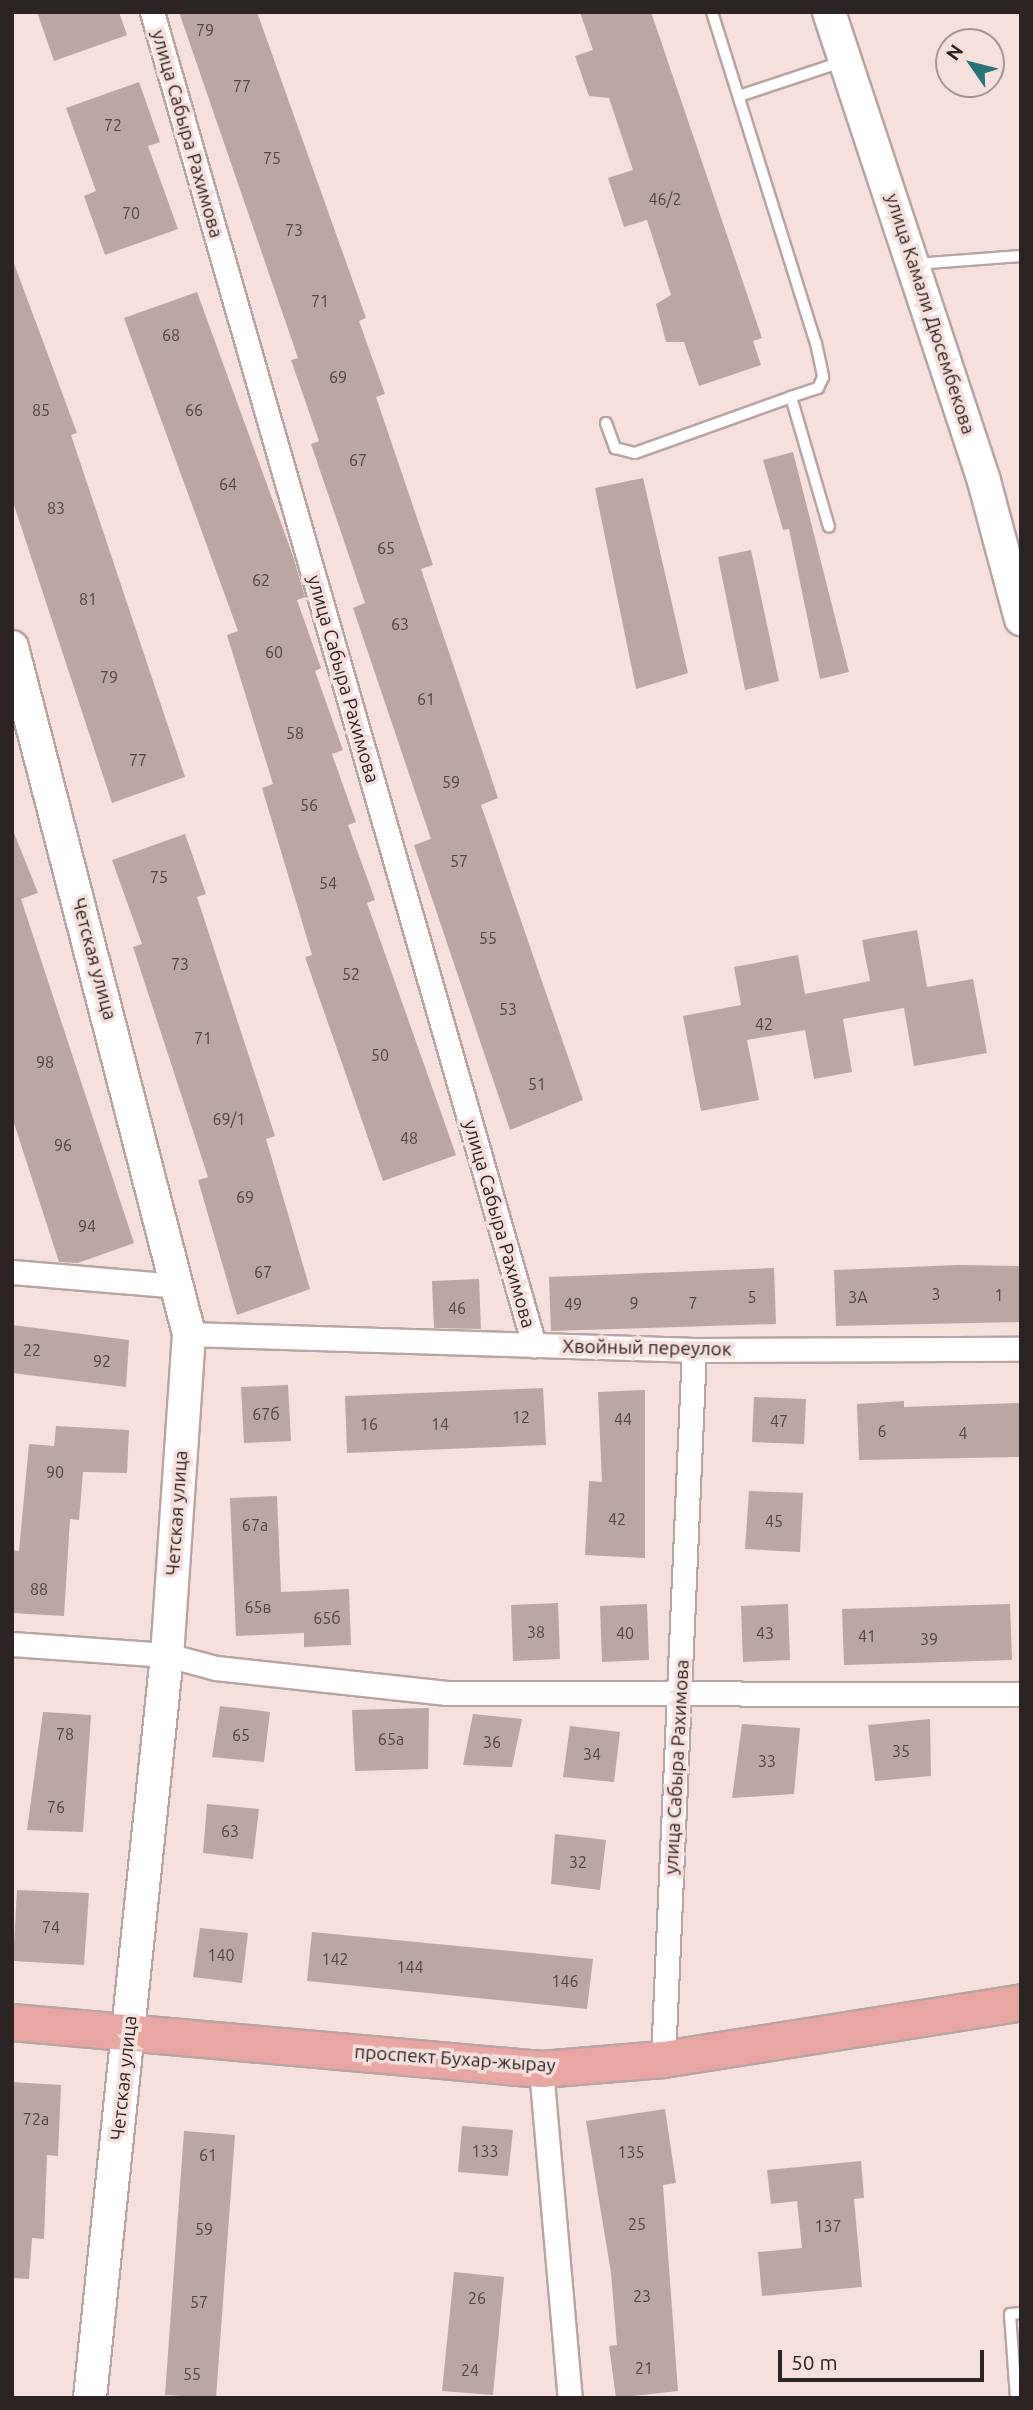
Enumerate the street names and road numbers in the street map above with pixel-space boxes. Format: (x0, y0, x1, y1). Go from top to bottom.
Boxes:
street label: улица Сабыра Рахимова (146, 27, 228, 241)
street label: улица Камали Дюсембекова (880, 191, 980, 437)
street label: улица Сабыра Рахимова (302, 572, 384, 786)
street label: Четская улица (67, 895, 121, 1023)
street label: улица Сабыра Рахимова (458, 1117, 540, 1331)
street label: Хвойный переулок (562, 1335, 732, 1361)
street label: Четская улица (161, 1450, 193, 1576)
street label: улица Сабыра Рахимова (660, 1659, 694, 1875)
street label: Четская улица (106, 2014, 142, 2142)
street label: проспект Бухар-жырау (354, 2041, 556, 2077)

